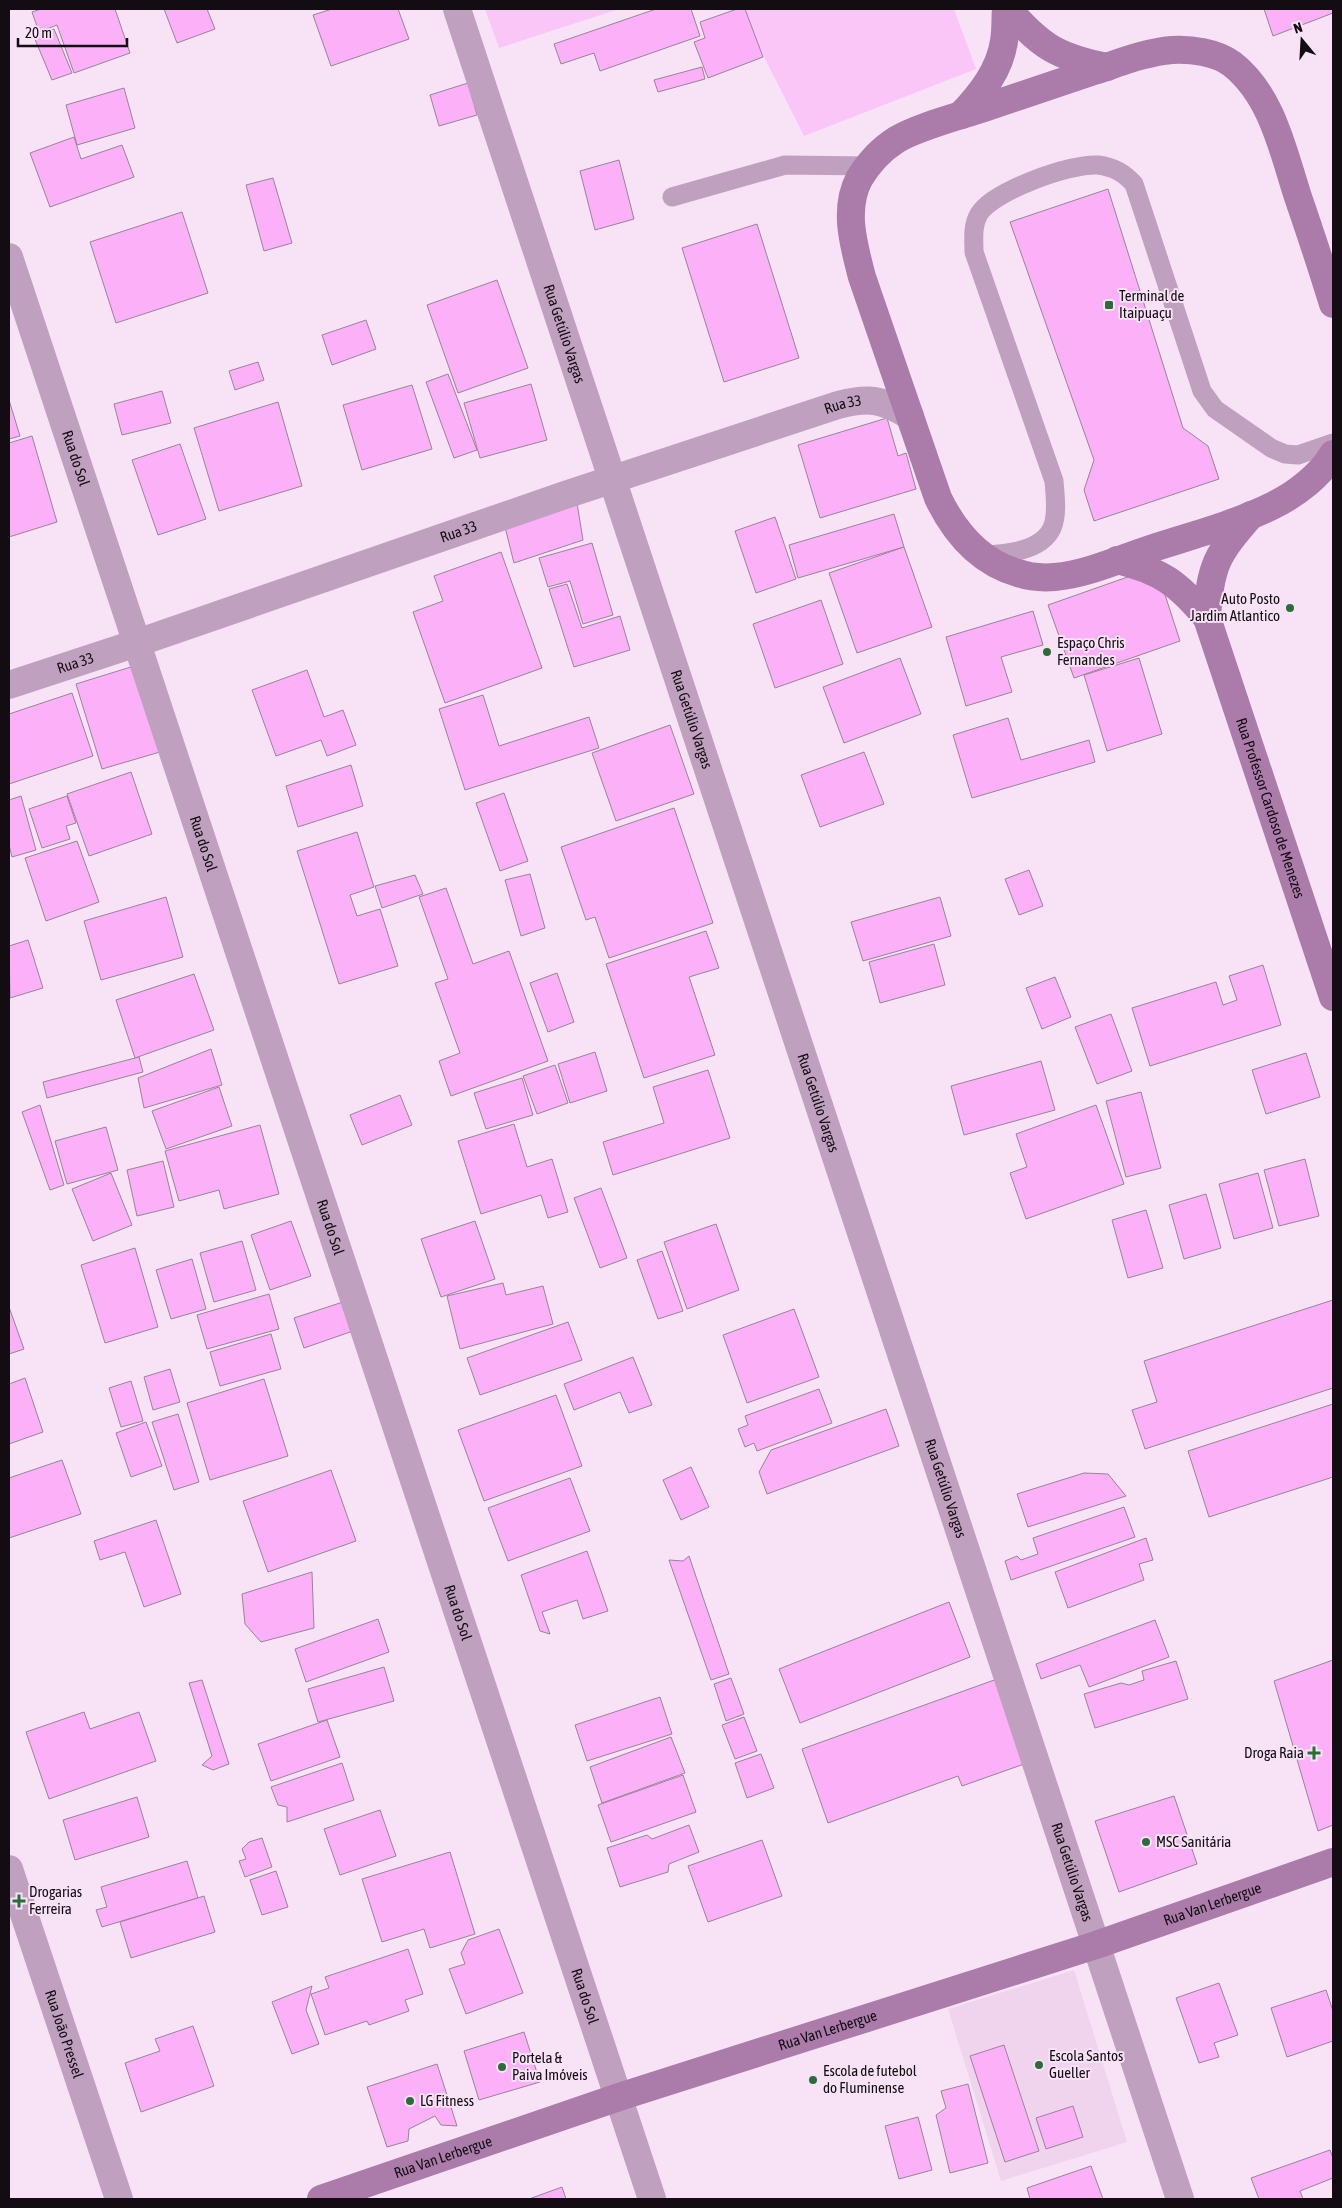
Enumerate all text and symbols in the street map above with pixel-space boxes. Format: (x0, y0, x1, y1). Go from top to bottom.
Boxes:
scale bar (18, 15, 126, 47)
north arrow (1277, 15, 1327, 65)
text: N (1292, 19, 1304, 37)
text: 20 m (25, 24, 52, 41)
street label: Rua Getúlio Vargas (540, 282, 589, 385)
place label: Terminal de Itaipuaçu (1119, 287, 1185, 321)
marker: Terminal de Itaipuaçu (1103, 299, 1115, 311)
street label: Rua 33 (822, 392, 862, 417)
street label: Rua do Sol (59, 428, 93, 488)
street label: Rua 33 (438, 517, 479, 546)
place label: Auto Posto Jardim Atlantico (1190, 590, 1280, 624)
marker: Auto Posto Jardim Atlantico (1284, 602, 1296, 614)
place label: Espaço Chris Fernandes (1057, 634, 1125, 668)
marker: Espaço Chris Fernandes (1041, 646, 1053, 658)
street label: Rua 33 (55, 649, 96, 677)
street label: Rua Getúlio Vargas (668, 668, 716, 771)
street label: Rua Professor Cardoso de Menezes (1233, 716, 1309, 900)
street label: Rua do Sol (187, 814, 221, 873)
street label: Rua Getúlio Vargas (794, 1051, 843, 1154)
street label: Rua do Sol (314, 1197, 348, 1257)
street label: Rua Getúlio Vargas (922, 1437, 970, 1540)
street label: Rua do Sol (441, 1583, 475, 1642)
place label: Droga Raia (1244, 1744, 1304, 1761)
marker: Droga Raia (1308, 1747, 1320, 1759)
street label: Rua Getúlio Vargas (1048, 1820, 1097, 1924)
place label: MSC Sanitária (1156, 1833, 1231, 1850)
marker: MSC Sanitária (1140, 1836, 1152, 1848)
street label: Rua Van Lerbergue (1161, 1879, 1264, 1929)
place label: Drogarias Ferreira (29, 1883, 82, 1917)
marker: Drogarias Ferreira (13, 1895, 25, 1907)
street label: Rua do Sol (568, 1966, 602, 2026)
street label: Rua João Pressel (42, 1988, 87, 2080)
street label: Rua Van Lerbergue (776, 2006, 879, 2054)
place label: Escola Santos Gueller (1049, 2047, 1123, 2081)
place label: Portela & Paiva Imóveis (512, 2049, 588, 2083)
marker: Escola Santos Gueller (1033, 2059, 1045, 2071)
marker: Portela & Paiva Imóveis (496, 2061, 508, 2073)
place label: Escola de futebol do Fluminense (823, 2062, 917, 2096)
marker: Escola de futebol do Fluminense (807, 2074, 819, 2086)
place label: LG Fitness (420, 2092, 474, 2109)
marker: LG Fitness (404, 2095, 416, 2107)
street label: Rua Van Lerbergue (392, 2132, 494, 2181)

